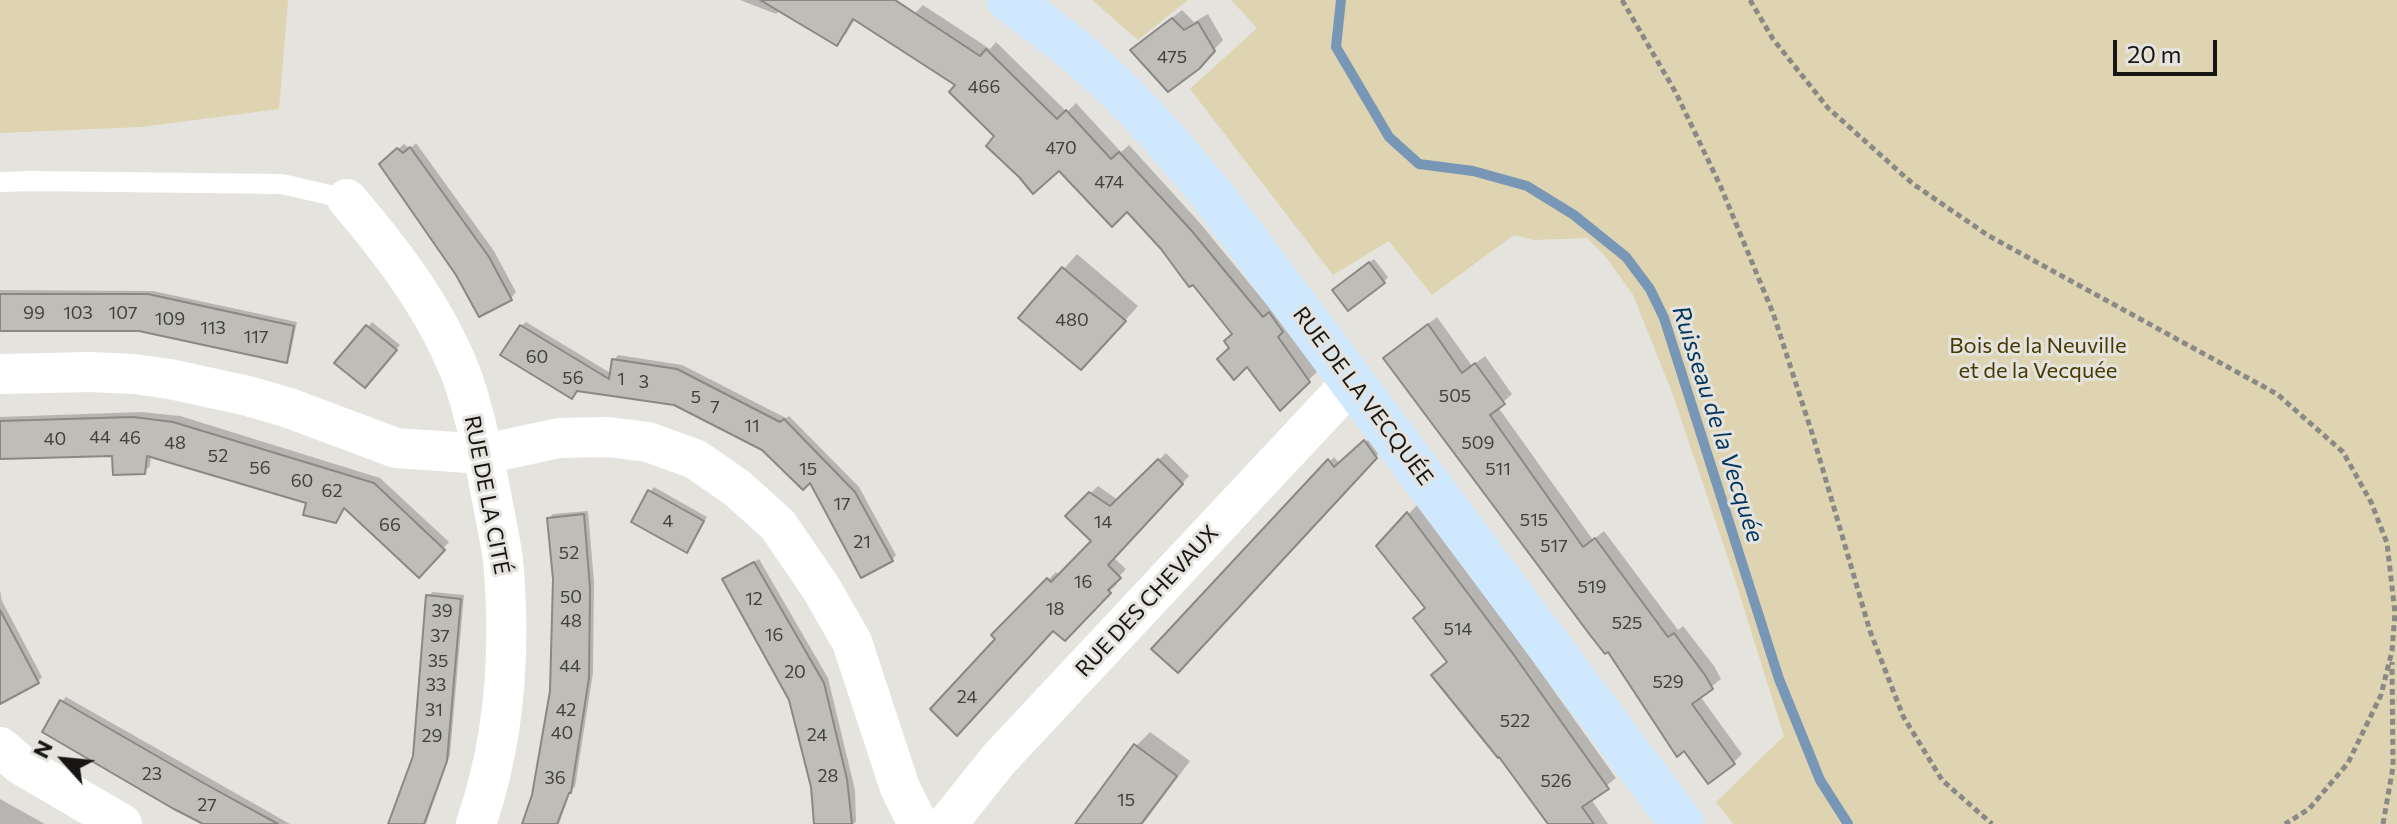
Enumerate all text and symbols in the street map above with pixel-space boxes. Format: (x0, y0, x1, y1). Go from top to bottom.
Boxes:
scale bar (2117, 24, 2221, 74)
text: 20 m (2127, 39, 2181, 68)
house number: 475 (1157, 46, 1187, 68)
house number: 466 (968, 76, 1000, 98)
house number: 470 (1045, 137, 1077, 159)
house number: 474 (1094, 171, 1124, 193)
house number: 99 (23, 302, 45, 324)
house number: 103 (63, 302, 93, 324)
house number: 107 (109, 302, 137, 324)
street label: RUE DE LA VECQUÉE (1287, 302, 1439, 490)
water label: Ruisseau de la Vecquée (1666, 302, 1770, 546)
house number: 109 (155, 308, 185, 330)
house number: 480 (1055, 309, 1089, 331)
house number: 113 (200, 317, 226, 339)
house number: 117 (244, 326, 268, 348)
park label: Bois de la Neuville et de la Vecquée (1949, 333, 2127, 384)
house number: 60 (526, 346, 548, 368)
house number: 56 (562, 367, 584, 389)
house number: 1 (617, 368, 625, 390)
house number: 3 (639, 371, 649, 393)
house number: 505 (1439, 385, 1471, 407)
house number: 5 (691, 386, 701, 408)
house number: 7 (710, 396, 720, 418)
street label: RUE DE LA CITÉ (459, 413, 515, 577)
house number: 11 (744, 415, 760, 437)
house number: 44 (89, 426, 111, 448)
house number: 46 (119, 427, 141, 449)
house number: 40 (44, 428, 66, 450)
house number: 48 (164, 432, 186, 454)
house number: 509 (1461, 432, 1495, 454)
house number: 52 (208, 445, 228, 467)
house number: 56 (249, 457, 271, 479)
house number: 15 (799, 458, 817, 480)
house number: 511 (1485, 458, 1511, 480)
house number: 60 (291, 470, 313, 492)
house number: 62 (322, 480, 342, 502)
house number: 17 (833, 493, 851, 515)
house number: 515 (1520, 509, 1548, 531)
house number: 4 (663, 510, 673, 532)
house number: 14 (1094, 511, 1112, 533)
house number: 66 (379, 514, 401, 536)
street label: RUE DES CHEVAUX (1070, 520, 1224, 682)
house number: 21 (853, 531, 871, 553)
house number: 517 (1540, 535, 1568, 557)
house number: 52 (559, 542, 579, 564)
house number: 16 (1074, 571, 1092, 593)
house number: 519 (1578, 576, 1606, 598)
house number: 50 (560, 586, 582, 608)
house number: 12 (745, 588, 763, 610)
house number: 18 (1046, 598, 1064, 620)
house number: 39 (431, 600, 453, 622)
house number: 48 (560, 610, 582, 632)
house number: 525 (1612, 612, 1642, 634)
house number: 514 (1444, 618, 1472, 640)
house number: 16 (765, 624, 783, 646)
house number: 37 (430, 625, 450, 647)
house number: 35 (428, 650, 448, 672)
house number: 44 (559, 655, 581, 677)
house number: 20 (784, 661, 806, 683)
house number: 529 (1652, 671, 1684, 693)
house number: 33 (426, 674, 446, 696)
house number: 24 (957, 686, 977, 708)
house number: 31 (425, 699, 443, 721)
house number: 42 (556, 699, 576, 721)
house number: 522 (1500, 710, 1530, 732)
north arrow (24, 720, 104, 800)
house number: 40 (551, 722, 573, 744)
house number: 24 (807, 724, 827, 746)
house number: 29 (422, 725, 442, 747)
text: N (26, 735, 58, 762)
house number: 23 (142, 763, 162, 785)
house number: 28 (818, 765, 838, 787)
house number: 36 (544, 767, 566, 789)
house number: 526 (1540, 770, 1572, 792)
house number: 15 (1117, 789, 1135, 811)
house number: 27 (197, 794, 217, 816)

